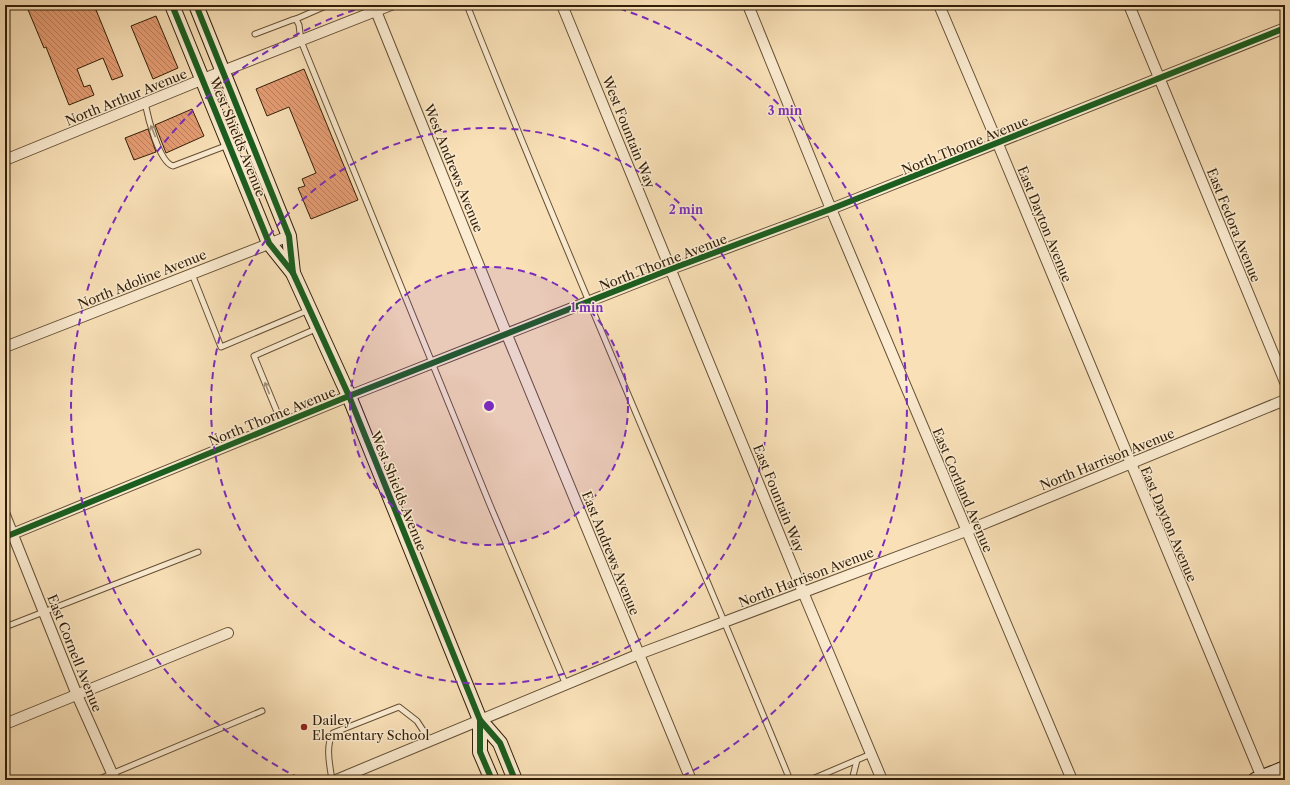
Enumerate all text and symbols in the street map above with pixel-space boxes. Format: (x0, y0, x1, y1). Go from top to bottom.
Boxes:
street label: North Arthur Avenue (63, 65, 189, 129)
street label: West Fountain Way (599, 73, 659, 191)
street label: West Shields Avenue (206, 74, 269, 199)
street label: West Andrews Avenue (421, 101, 487, 234)
text: 3 min (768, 103, 803, 118)
street label: North Thorne Avenue (899, 112, 1031, 178)
one-way arrow (148, 126, 156, 138)
street label: East Dayton Avenue (1014, 164, 1076, 284)
street label: East Fedora Avenue (1204, 166, 1264, 284)
text: 2 min (669, 202, 704, 217)
street label: North Thorne Avenue (597, 230, 729, 294)
street label: North Adoline Avenue (75, 246, 209, 312)
text: 1 min (571, 300, 604, 315)
one-way arrow (263, 382, 270, 394)
street label: North Thorne Avenue (206, 383, 338, 449)
centre of rings (482, 399, 496, 413)
street label: East Cortland Avenue (930, 425, 996, 555)
street label: North Harrison Avenue (1037, 425, 1177, 493)
street label: West Shields Avenue (367, 428, 430, 553)
street label: East Fountain Way (750, 442, 808, 555)
street label: East Dayton Avenue (1137, 464, 1201, 584)
street label: East Andrews Avenue (579, 489, 643, 617)
street label: North Harrison Avenue (736, 544, 876, 610)
street label: East Cornell Avenue (44, 592, 106, 714)
place label: Dailey Elementary School (312, 712, 430, 743)
marker: Dailey Elementary School (299, 722, 309, 732)

